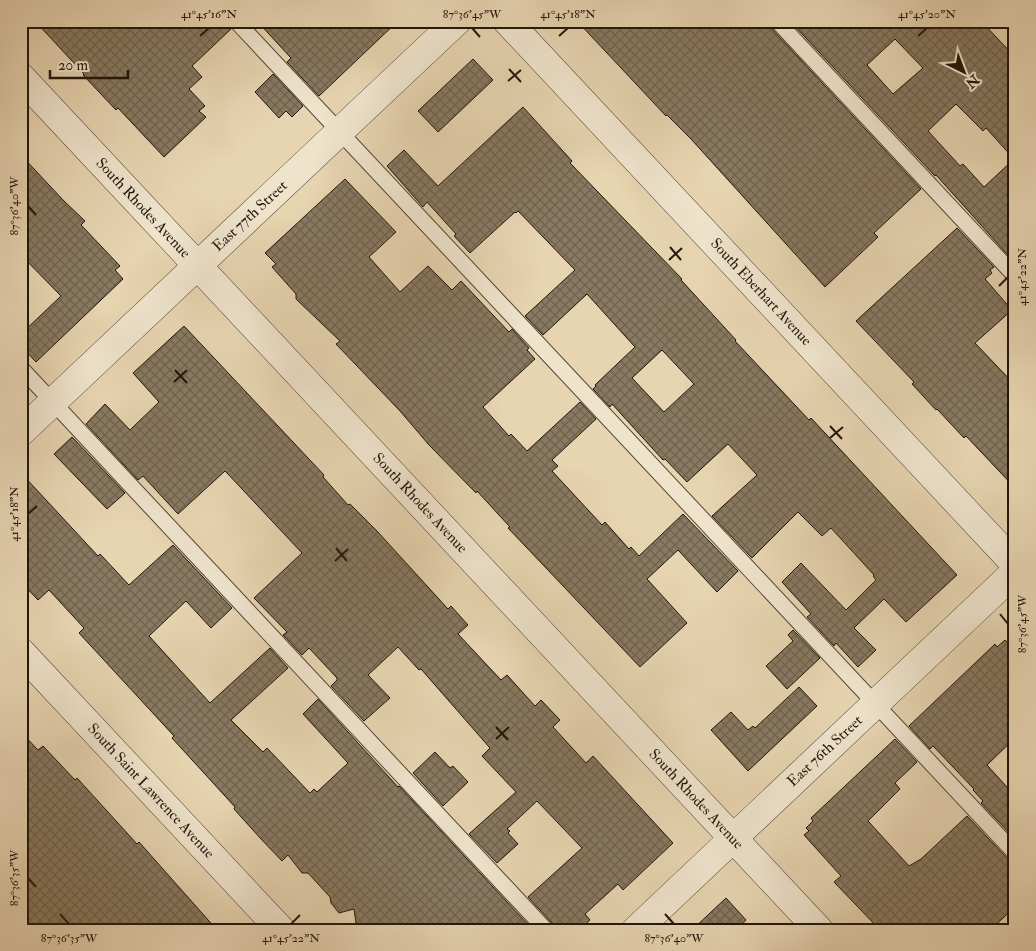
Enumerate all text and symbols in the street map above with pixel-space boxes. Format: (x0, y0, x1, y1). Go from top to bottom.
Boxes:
text: 41°45'16"N (181, 7, 237, 22)
text: 87°36'45"W (443, 7, 502, 22)
text: 41°45'18"N (540, 7, 596, 22)
text: 41°45'20"N (898, 7, 956, 22)
scale bar (50, 48, 128, 80)
north arrow (938, 48, 988, 98)
text: 20 m (58, 56, 88, 75)
text: N (962, 70, 983, 92)
street label: South Rhodes Avenue (92, 154, 194, 262)
text: 87°36'40"W (7, 176, 22, 236)
street label: East 77th Street (208, 176, 292, 256)
street label: South Eberhart Avenue (706, 234, 816, 350)
text: 41°45'22"N (1015, 248, 1030, 306)
street label: South Rhodes Avenue (369, 449, 471, 557)
text: 41°45'18"N (7, 486, 22, 542)
text: 87°36'45"W (1015, 594, 1030, 653)
street label: East 76th Street (783, 711, 867, 791)
street label: South Saint Lawrence Avenue (83, 719, 219, 863)
street label: South Rhodes Avenue (645, 745, 747, 853)
text: 87°36'35"W (7, 849, 22, 906)
text: 87°36'35"W (41, 931, 98, 946)
text: 41°45'22"N (262, 931, 320, 946)
text: 87°36'40"W (644, 931, 704, 946)

